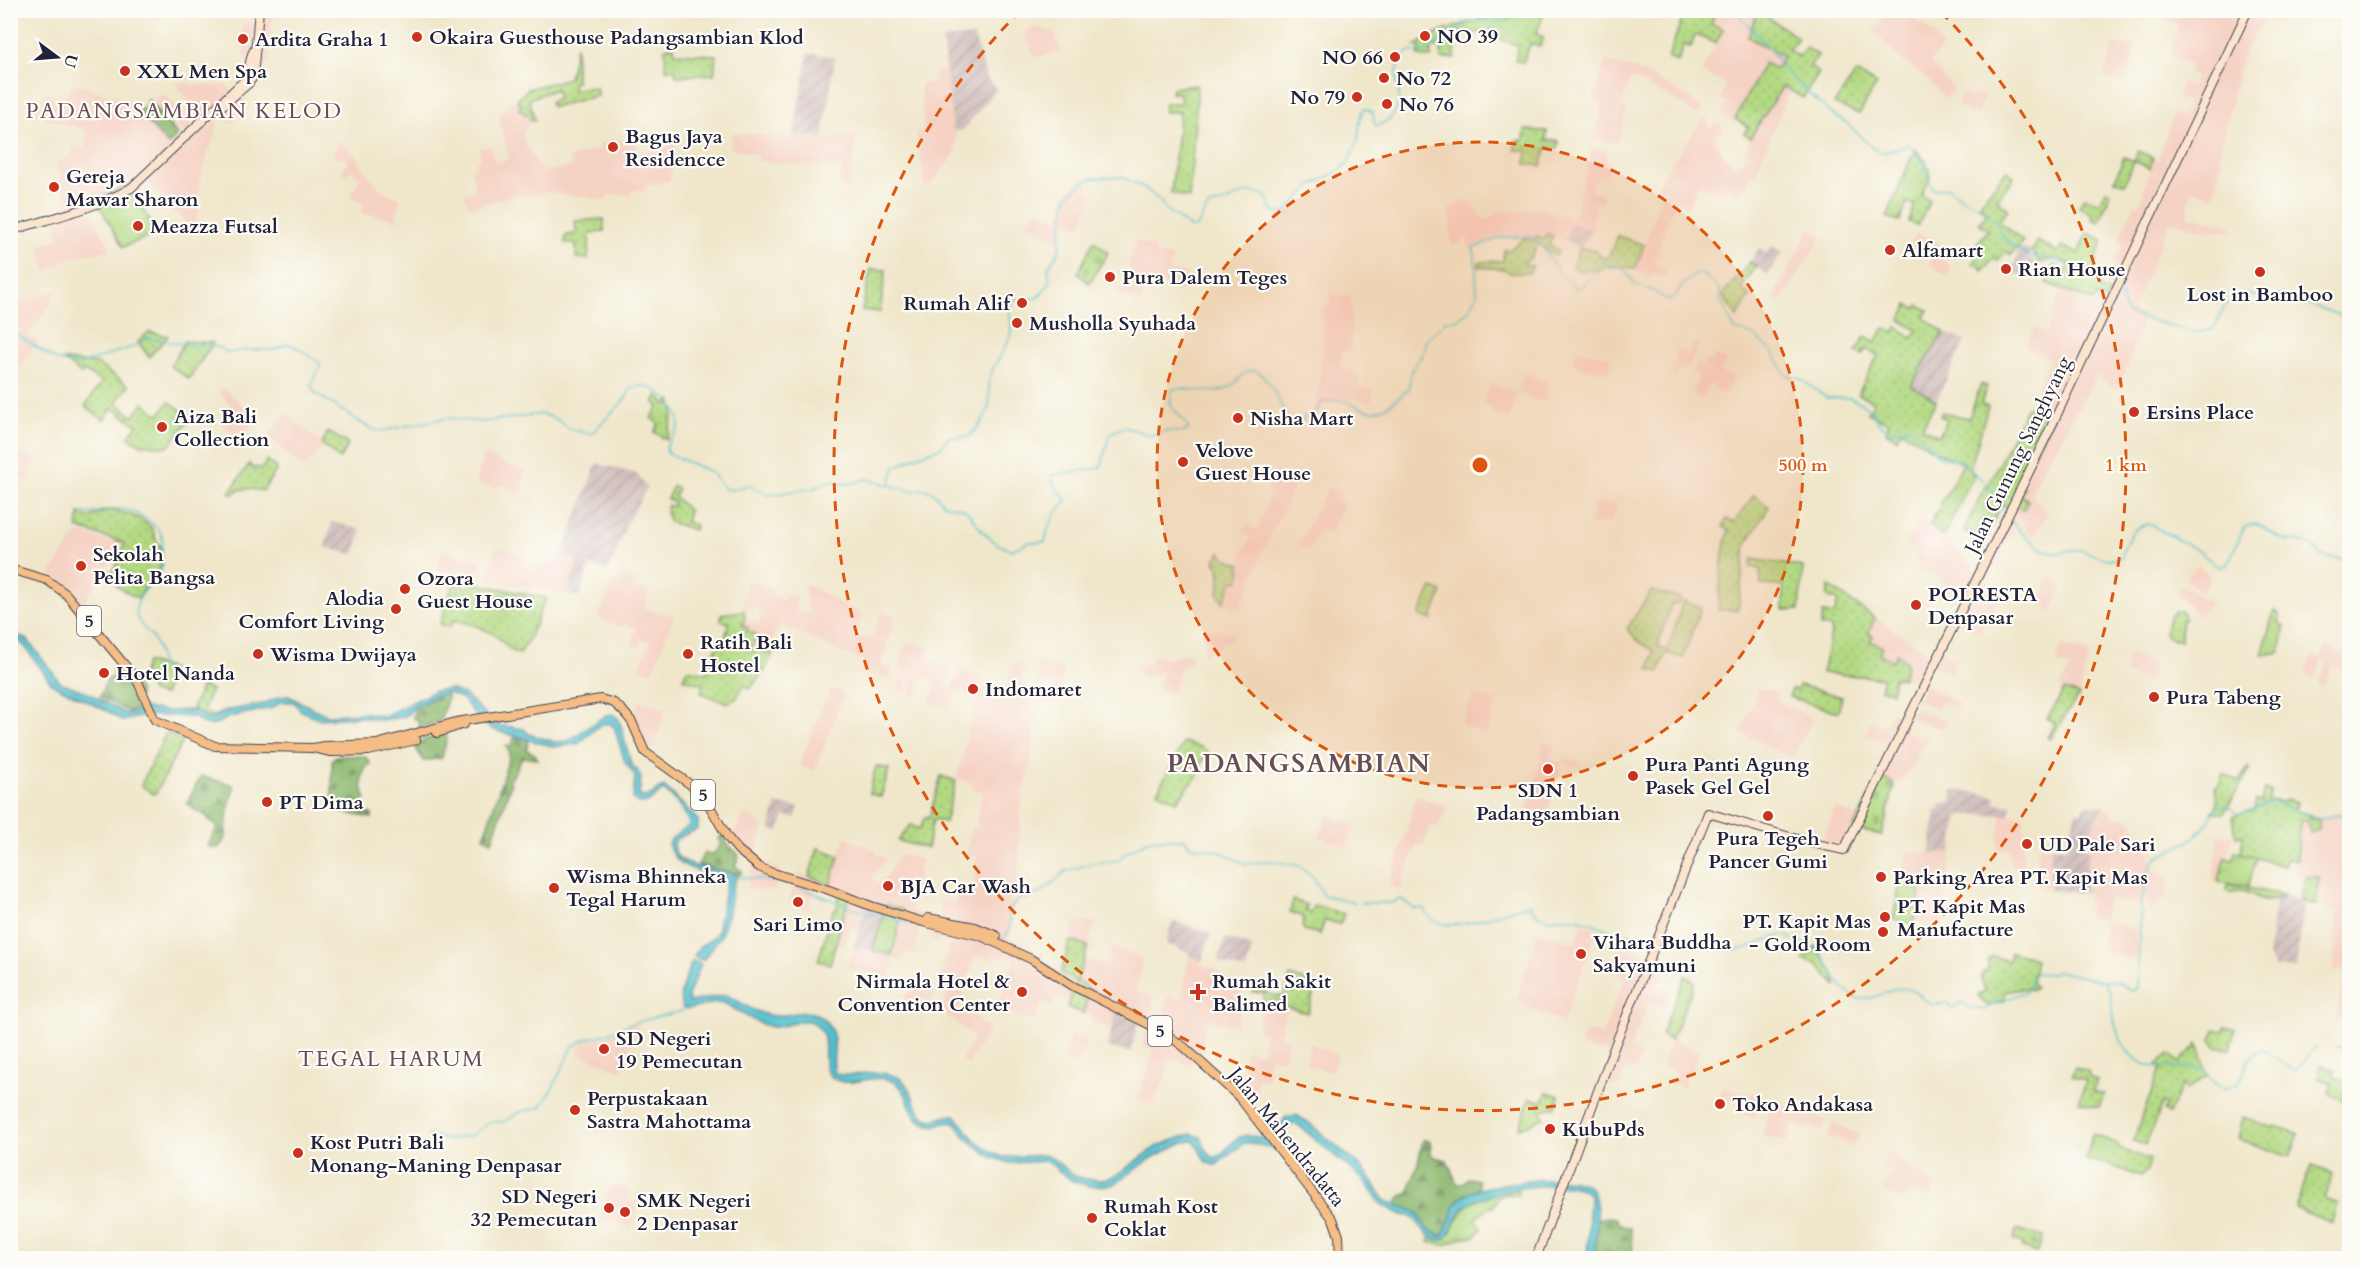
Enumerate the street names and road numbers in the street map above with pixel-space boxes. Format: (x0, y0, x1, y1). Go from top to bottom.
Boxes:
street label: Jalan Gunung Sanghyang (1957, 351, 2078, 561)
road number: 5 (77, 606, 101, 636)
road number: 5 (691, 780, 715, 810)
road number: 5 (1148, 1016, 1172, 1046)
street label: Jalan Mahendradatta (1221, 1059, 1352, 1213)

